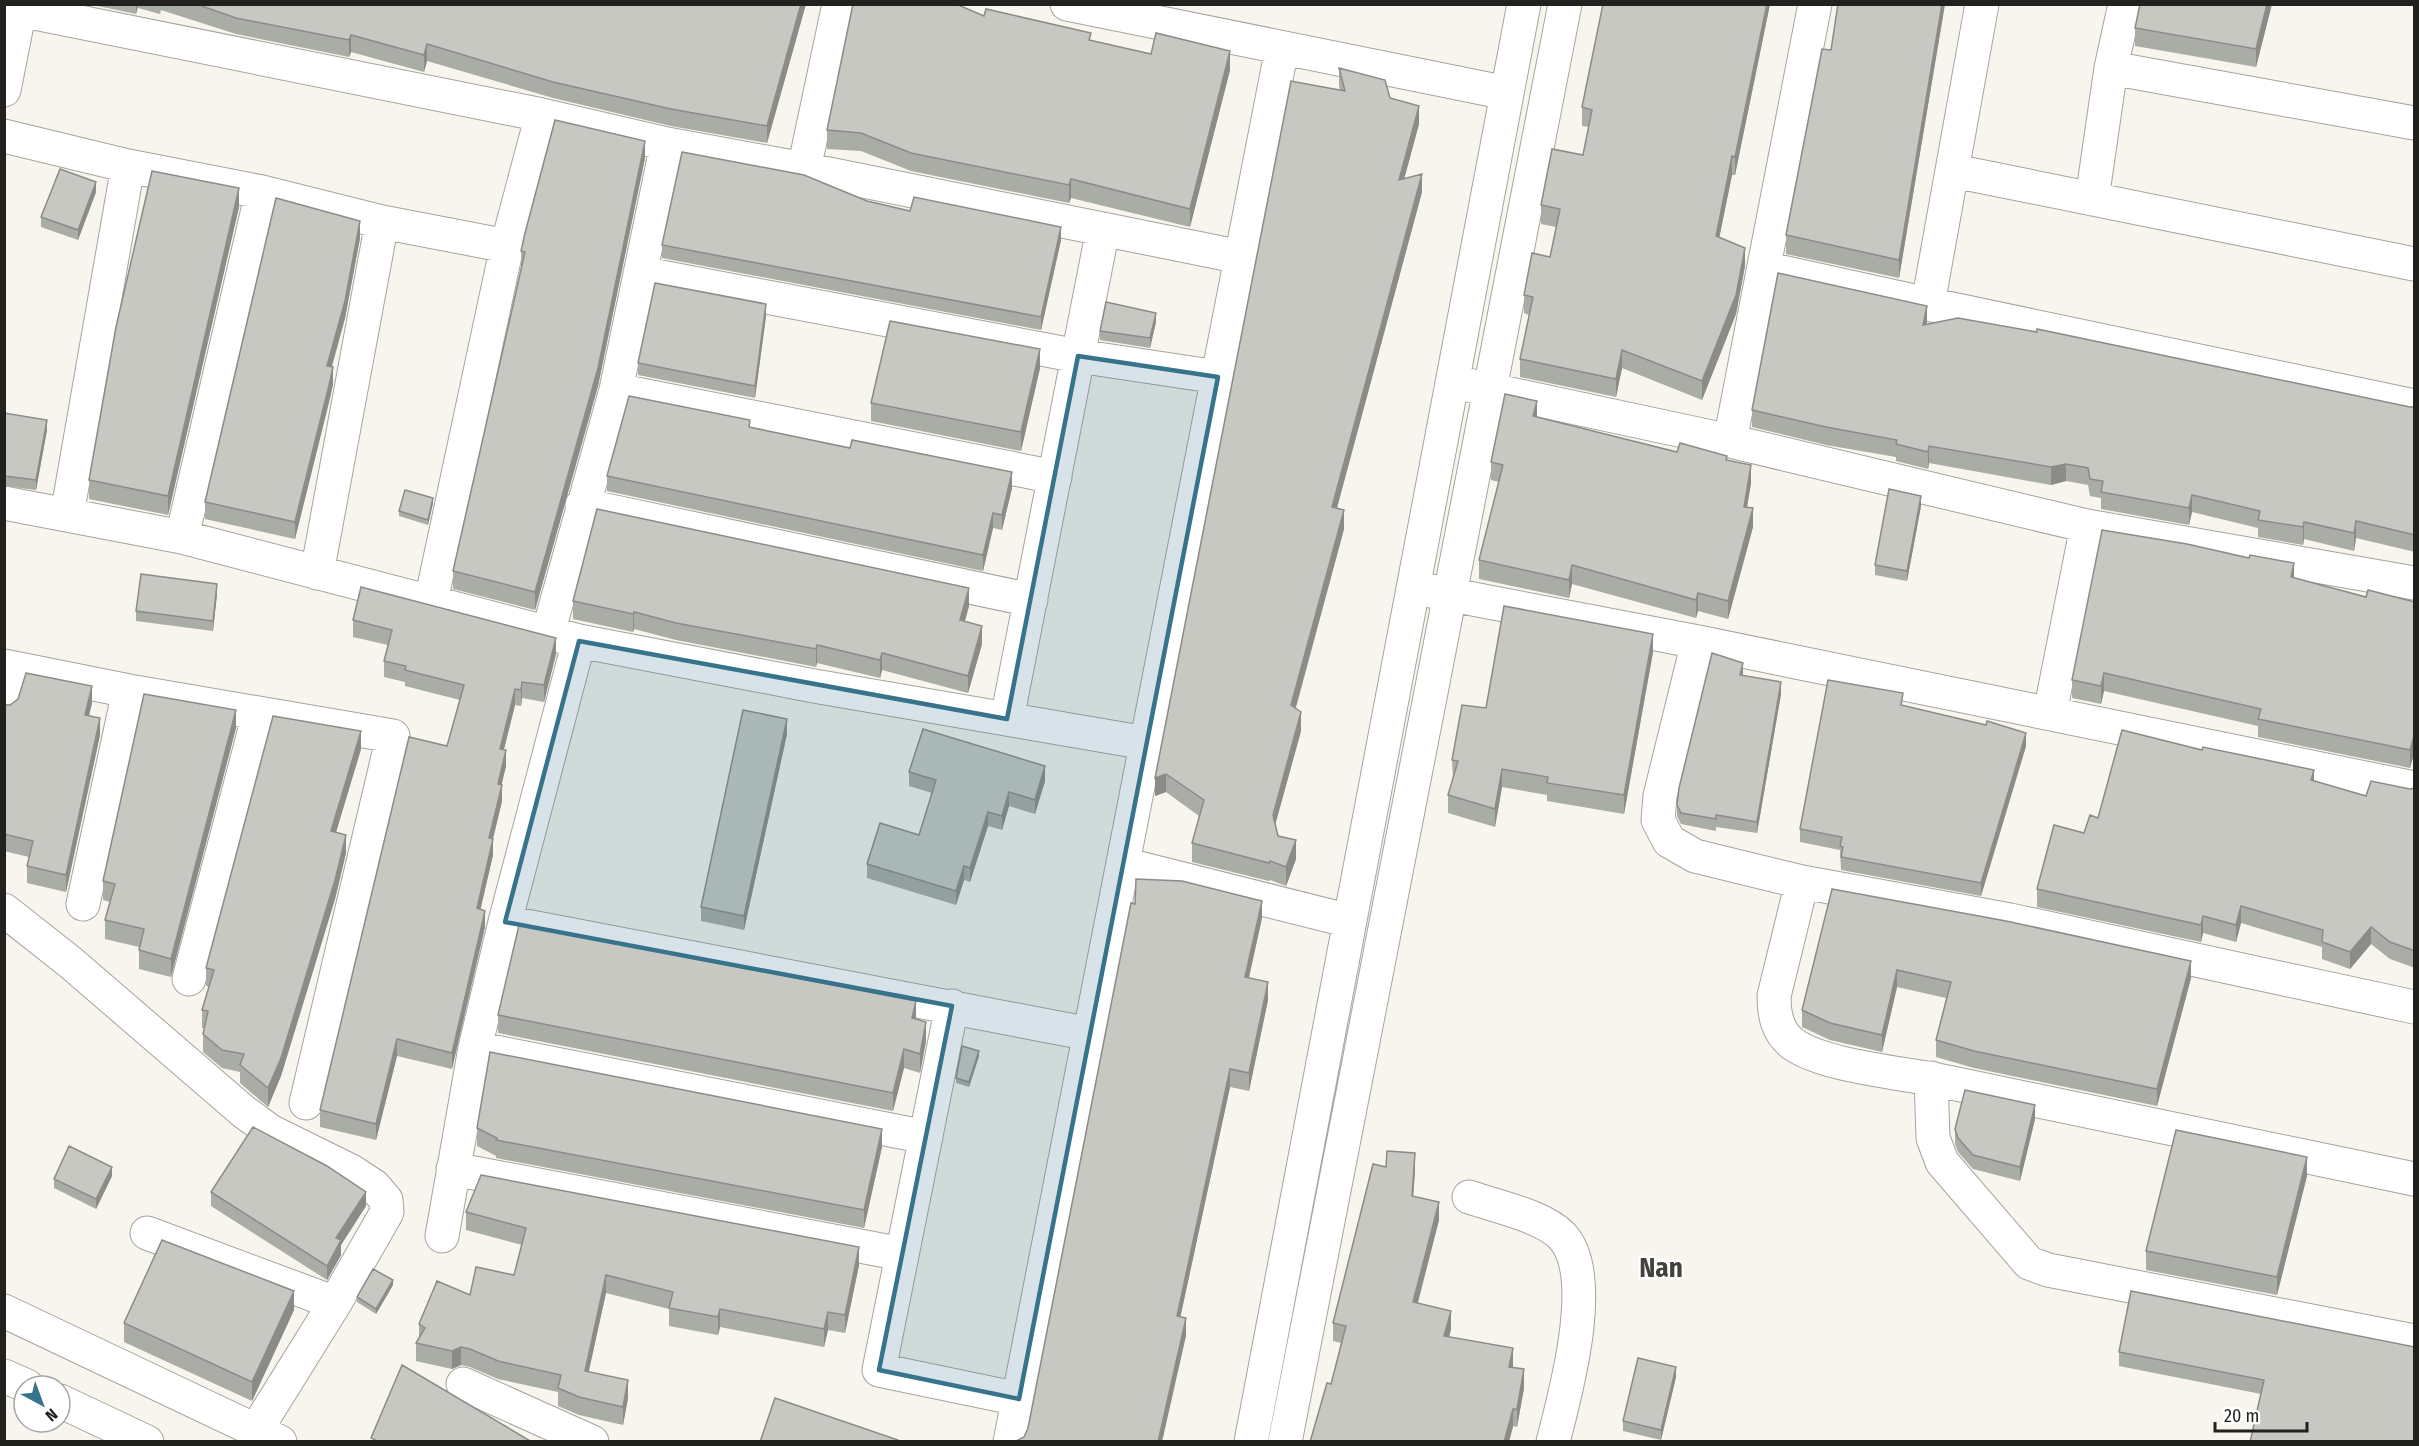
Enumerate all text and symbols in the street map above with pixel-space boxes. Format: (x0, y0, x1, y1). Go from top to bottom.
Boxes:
district label: Nan (1639, 1252, 1683, 1284)
north arrow (12, 1374, 72, 1434)
scale bar (2215, 1395, 2306, 1433)
text: N (42, 1405, 61, 1425)
text: 20 m (2224, 1405, 2259, 1427)

